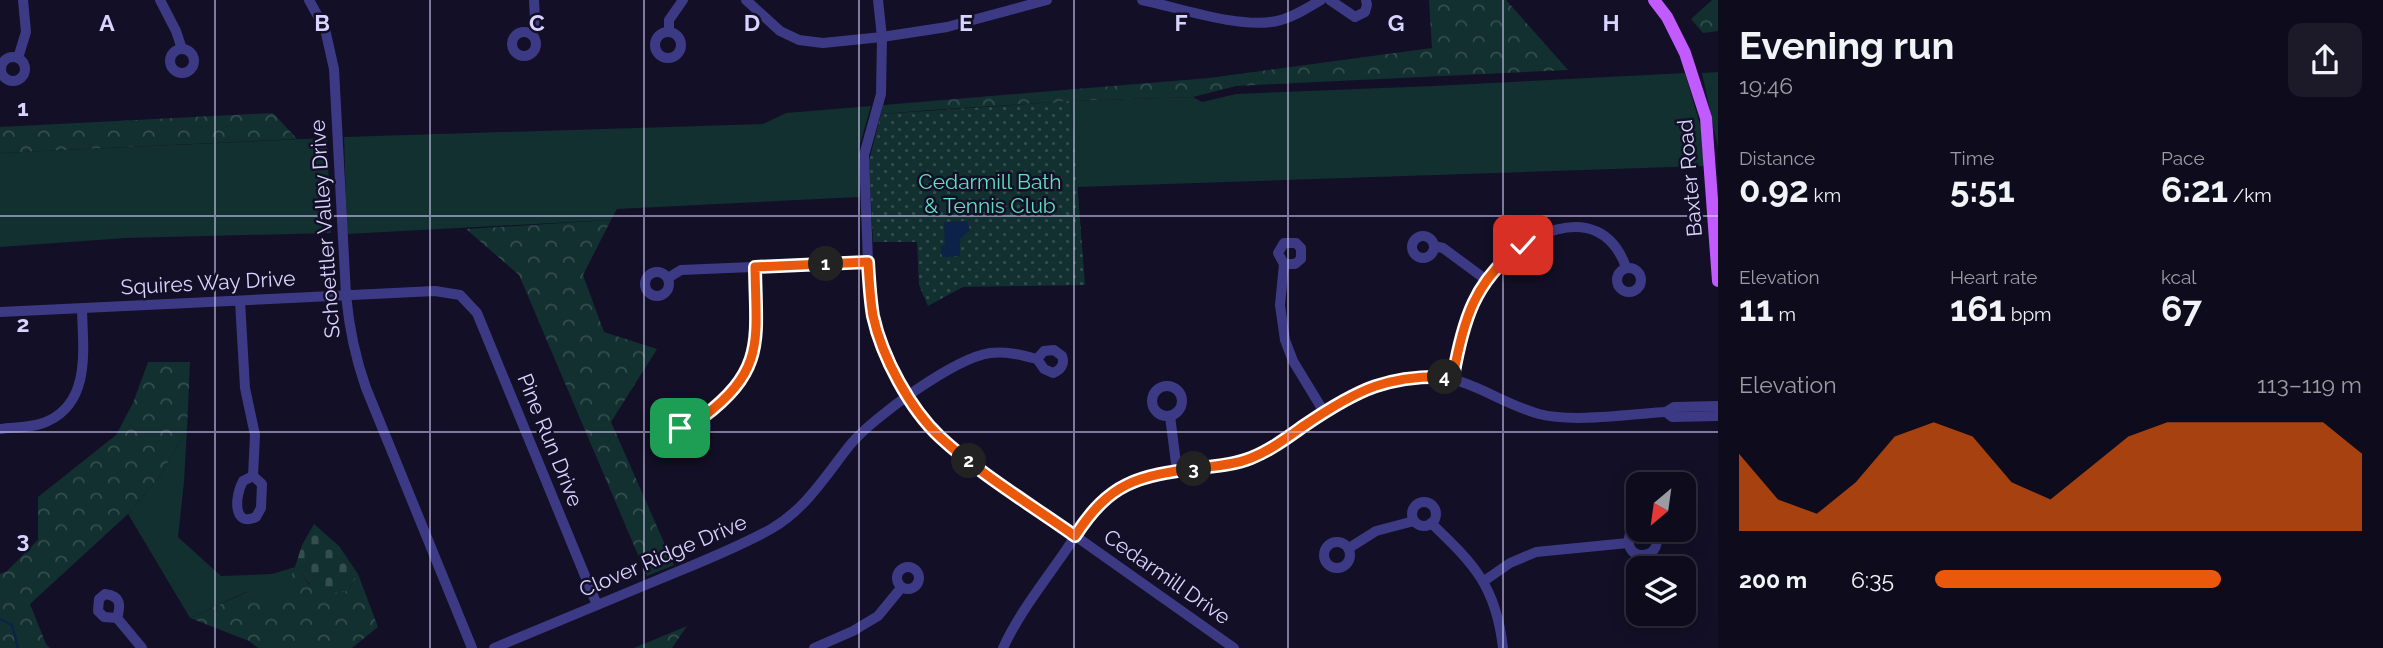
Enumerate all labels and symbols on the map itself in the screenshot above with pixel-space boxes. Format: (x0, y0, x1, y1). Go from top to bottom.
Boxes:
text: A (99, 9, 115, 36)
text: B (314, 9, 330, 36)
text: C (529, 9, 545, 36)
text: D (744, 9, 760, 36)
text: E (959, 9, 973, 36)
text: F (1174, 9, 1188, 36)
text: G (1388, 9, 1404, 36)
text: H (1602, 9, 1620, 36)
text: 1 (17, 94, 29, 121)
street label: Baxter Road (1672, 118, 1707, 238)
street label: Schoettler Valley Drive (304, 119, 345, 339)
park label: Cedarmill Bath & Tennis Club (918, 169, 1062, 218)
pin (1493, 215, 1553, 275)
pin: 1 (808, 246, 844, 282)
street label: Squires Way Drive (120, 265, 296, 300)
text: 2 (17, 310, 29, 337)
pin: 4 (1428, 360, 1462, 394)
street label: Pine Run Drive (512, 370, 589, 510)
pin (650, 398, 710, 458)
pin: 2 (951, 444, 986, 478)
pin: 3 (1176, 452, 1212, 486)
north arrow (1626, 472, 1696, 542)
street label: Clover Ridge Drive (575, 509, 750, 602)
street label: Cedarmill Drive (1099, 524, 1235, 629)
text: 3 (17, 526, 29, 553)

